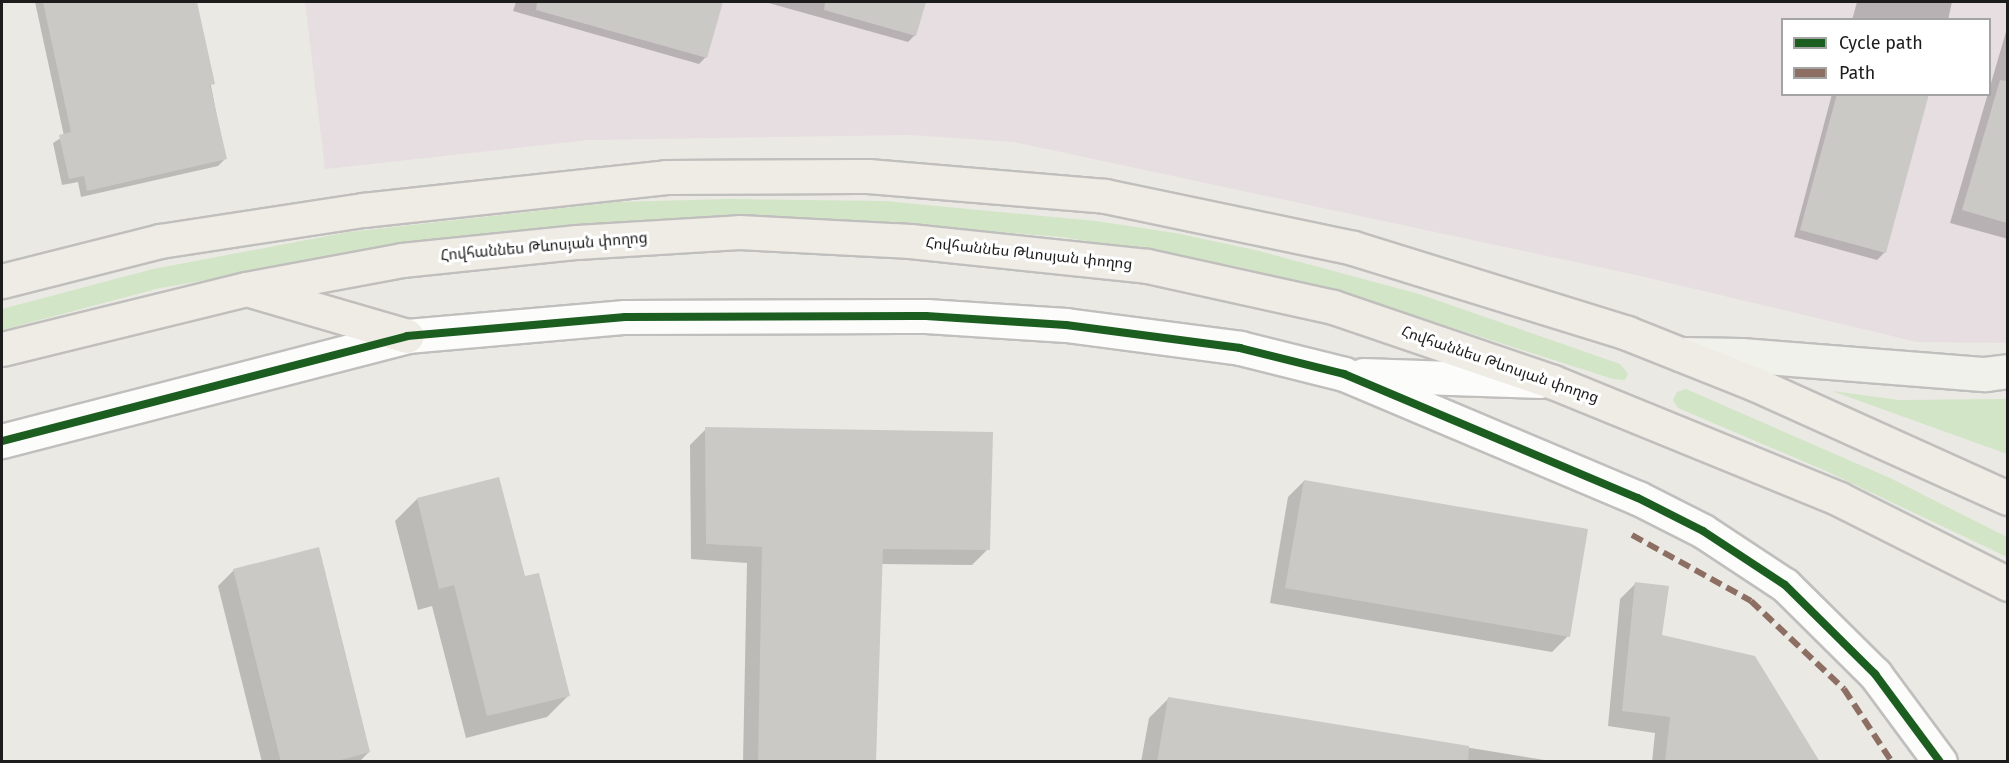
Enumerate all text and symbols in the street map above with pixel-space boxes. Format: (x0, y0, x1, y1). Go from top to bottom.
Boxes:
legend (1781, 18, 1991, 96)
text: Cycle path (1839, 32, 1923, 54)
text: Path (1839, 62, 1875, 84)
street label: Հովհաննես Թևոսյան փողոց (440, 229, 648, 265)
street label: Հովհաննես Թևոսյան փողոց (925, 234, 1133, 274)
street label: Հովհաննես Թևոսյան փողոց (1399, 323, 1601, 407)

